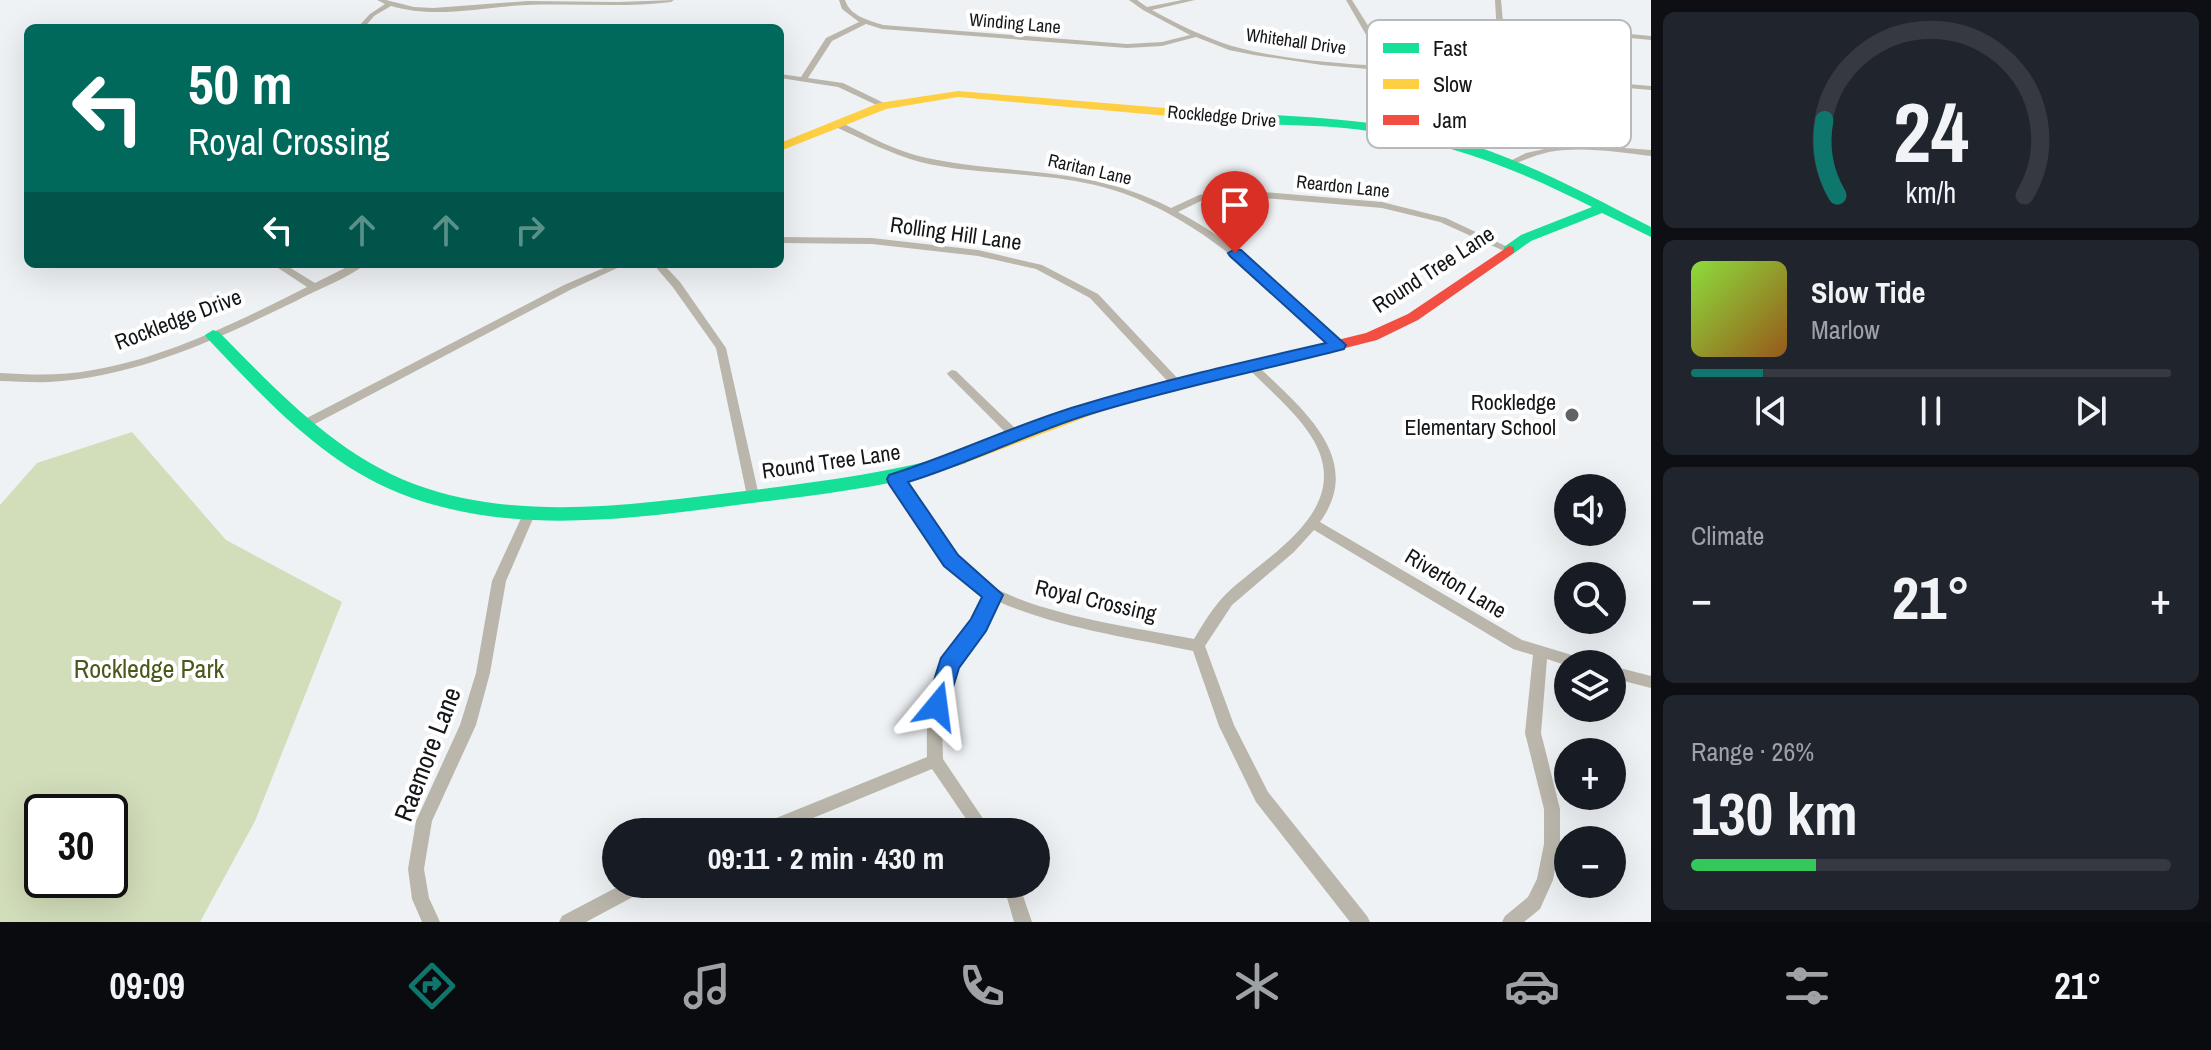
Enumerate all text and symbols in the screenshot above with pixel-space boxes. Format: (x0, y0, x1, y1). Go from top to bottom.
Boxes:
street label: Winding Lane (968, 7, 1062, 39)
legend (1367, 20, 1631, 148)
street label: Whitehall Drive (1244, 22, 1348, 60)
text: Fast (1433, 33, 1467, 63)
text: 50 m (188, 46, 293, 121)
icon: left (56, 56, 160, 160)
text: Slow (1433, 69, 1472, 99)
text: 24 (1893, 75, 1969, 187)
street label: Rockledge Drive (1167, 99, 1277, 133)
text: Jam (1433, 105, 1467, 135)
text: Royal Crossing (188, 118, 390, 166)
street label: Raritan Lane (1046, 147, 1134, 191)
street label: Reardon Lane (1295, 169, 1391, 203)
pin (1201, 171, 1269, 253)
text: km/h (1906, 173, 1956, 212)
icon: arrive (1213, 183, 1257, 227)
icon: left (256, 208, 300, 252)
icon: ahead (340, 208, 384, 252)
icon: ahead (424, 208, 468, 252)
icon: right (508, 208, 552, 252)
street label: Rolling Hill Lane (888, 209, 1024, 257)
street label: Round Tree Lane (1366, 218, 1500, 320)
text: Slow Tide (1811, 272, 1925, 312)
street label: Rockledge Drive (110, 281, 246, 357)
text: Marlow (1811, 312, 1880, 347)
place label: Rockledge Elementary School (1405, 387, 1556, 442)
icon: previous (1749, 389, 1793, 433)
icon: pause (1909, 389, 1953, 433)
icon: next (2069, 389, 2113, 433)
marker: Rockledge Elementary School (1563, 406, 1581, 424)
street label: Round Tree Lane (760, 436, 902, 486)
map controls (1554, 474, 1626, 898)
button: sound (1554, 474, 1626, 546)
text: Climate (1691, 518, 1764, 553)
street label: Riverton Lane (1400, 541, 1512, 625)
text: 21° (1892, 557, 1970, 638)
button: search (1554, 562, 1626, 634)
text: − (1691, 568, 1712, 628)
text: + (2150, 568, 2171, 628)
street label: Royal Crossing (1033, 572, 1159, 628)
button: layers (1554, 650, 1626, 722)
park label: Rockledge Park (74, 651, 225, 686)
position arrow (895, 664, 979, 748)
street label: Raemore Lane (385, 682, 469, 826)
text: Range · 26% (1691, 734, 1814, 769)
button: + (1554, 738, 1626, 810)
text: 130 km (1691, 773, 1858, 854)
speed limit sign: 30 (24, 794, 128, 898)
button: − (1554, 826, 1626, 898)
text: 09:11 · 2 min · 430 m (708, 838, 944, 878)
icon: directions (404, 958, 460, 1014)
icon: music (679, 958, 735, 1014)
icon: phone (954, 958, 1010, 1014)
icon: climate (1229, 958, 1285, 1014)
icon: car (1504, 958, 1560, 1014)
icon: filters (1779, 958, 1835, 1014)
text: 09:09 (110, 962, 185, 1010)
text: 21° (2054, 962, 2101, 1010)

